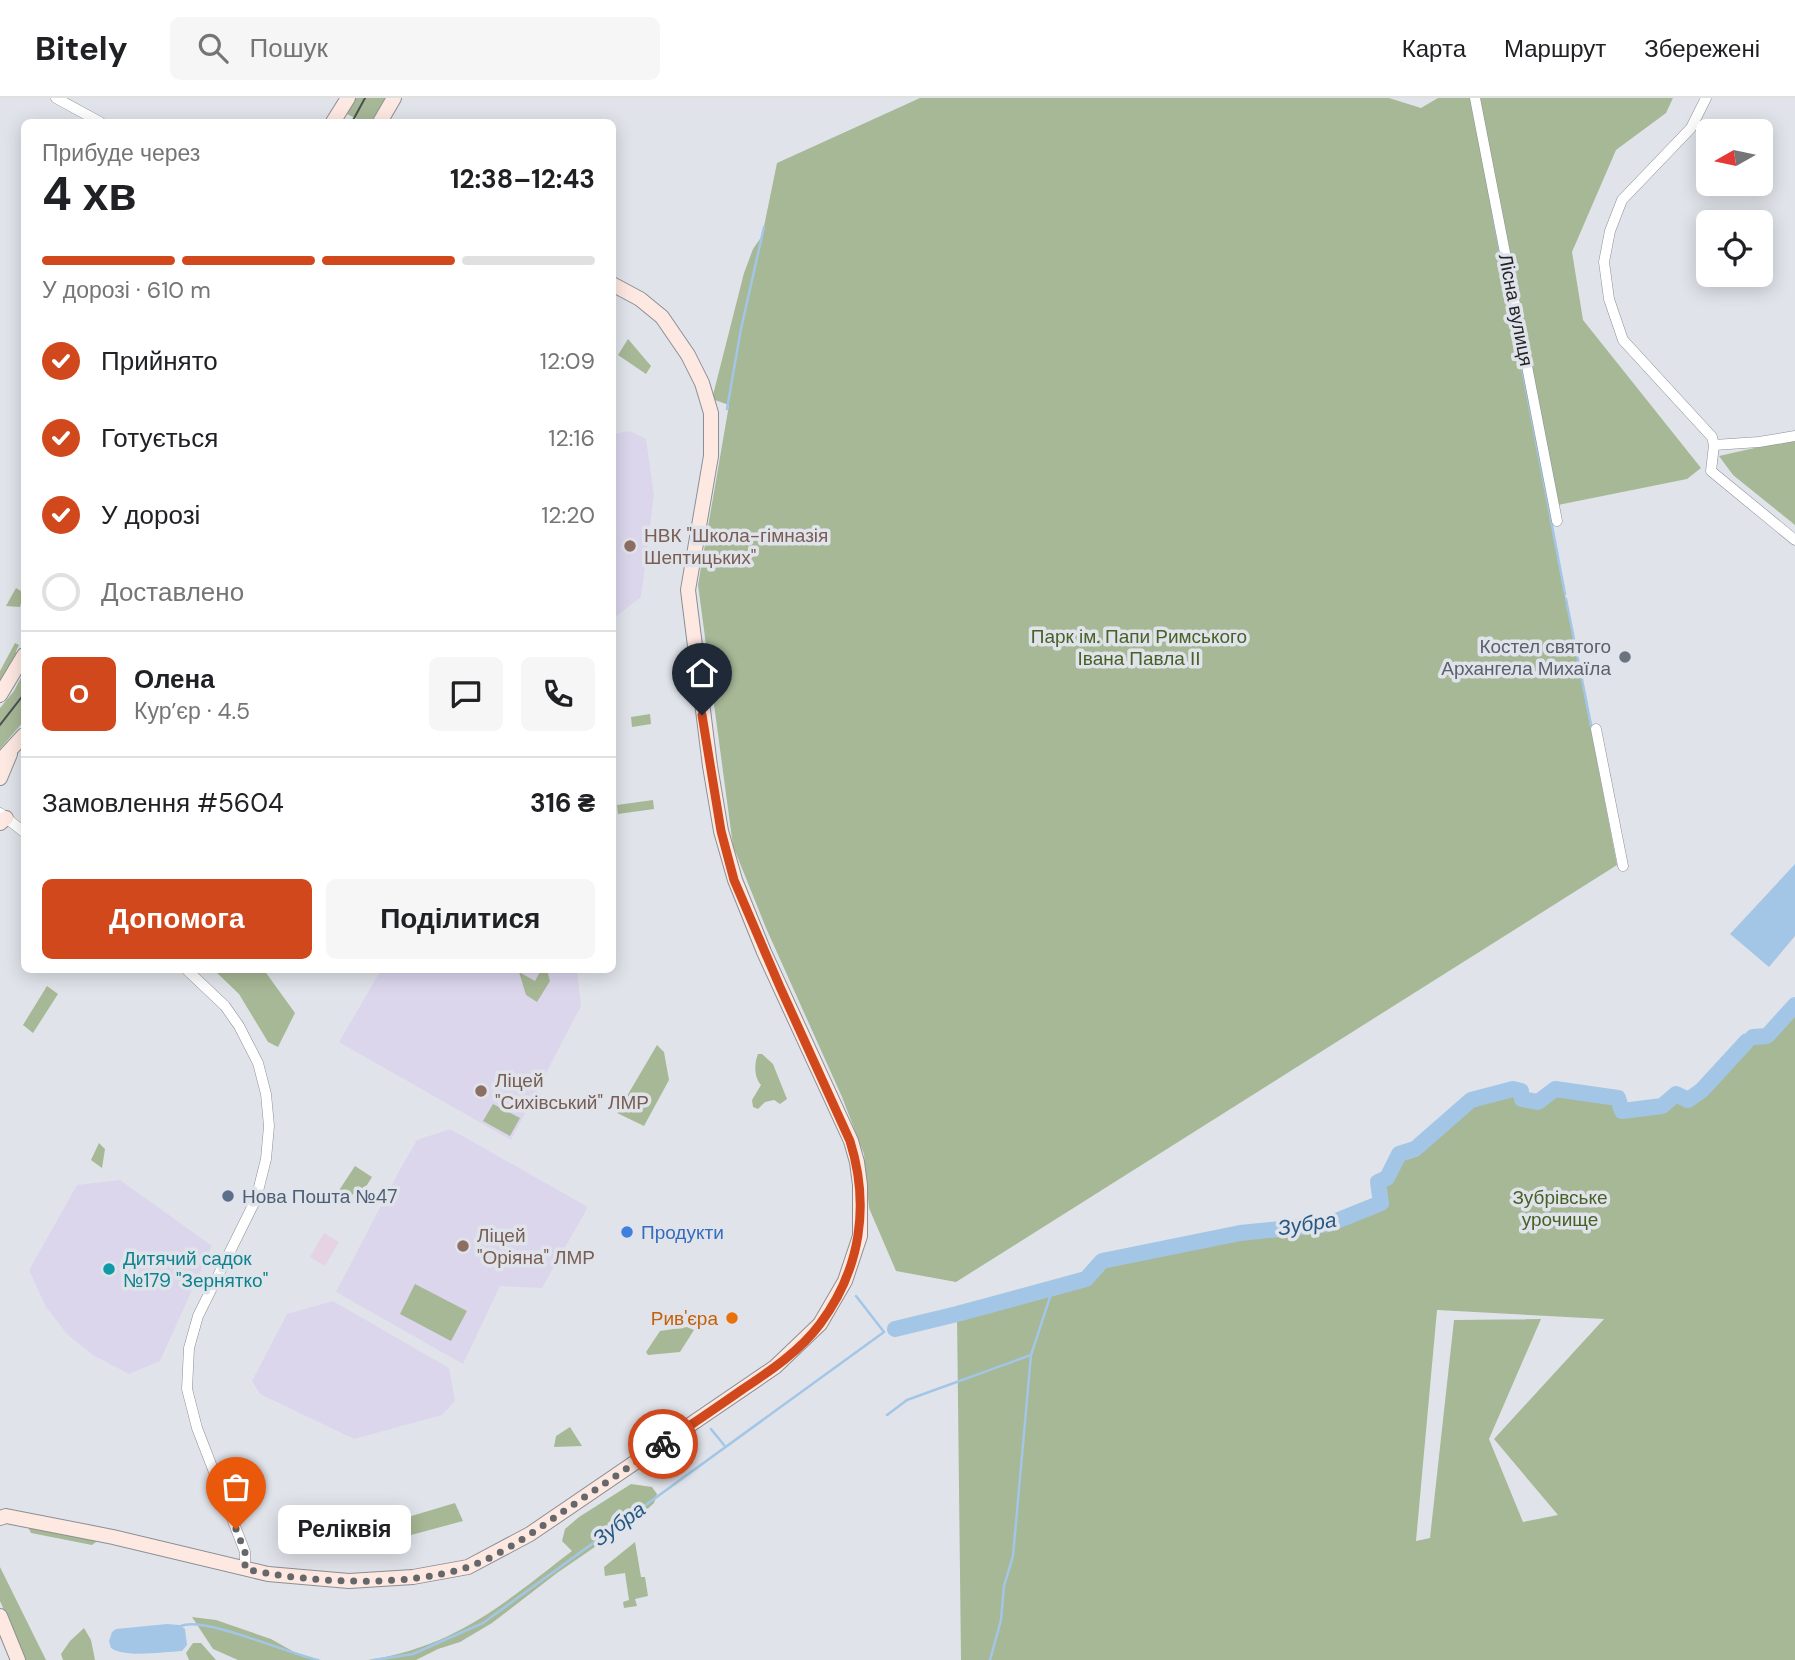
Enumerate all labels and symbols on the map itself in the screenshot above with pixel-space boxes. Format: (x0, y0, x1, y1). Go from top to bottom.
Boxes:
north arrow (1696, 119, 1773, 196)
street label: Лісна вулиця (1493, 252, 1539, 368)
place label: НВК "Школа-гімназія Шептицьких" (644, 523, 828, 570)
marker: НВК "Школа-гімназія Шептицьких" (622, 538, 638, 554)
park label: Парк ім. Папи Римського Івана Павла ІІ (1031, 624, 1247, 671)
place label: Костел святого Архангела Михаїла (1441, 634, 1611, 681)
pin (672, 643, 732, 715)
marker: Костел святого Архангела Михаїла (1617, 649, 1633, 665)
place label: Ліцей "Сихівський" ЛМР (495, 1068, 649, 1115)
marker: Ліцей "Сихівський" ЛМР (473, 1083, 489, 1099)
place label: Нова Пошта №47 (242, 1184, 397, 1209)
park label: Зубрівське урочище (1512, 1185, 1608, 1232)
marker: Нова Пошта №47 (220, 1188, 236, 1204)
water label: Зубра (1276, 1206, 1338, 1242)
place label: Продукти (641, 1220, 724, 1245)
place label: Ліцей "Оріяна" ЛМР (477, 1223, 595, 1270)
marker: Продукти (619, 1224, 635, 1240)
marker: Ліцей "Оріяна" ЛМР (455, 1238, 471, 1254)
place label: Дитячий садок №179 "Зернятко" (123, 1246, 268, 1293)
marker: Дитячий садок №179 "Зернятко" (101, 1261, 117, 1277)
place label: Рив'єра (651, 1306, 718, 1331)
marker: Рив'єра (724, 1310, 740, 1326)
courier (628, 1409, 698, 1479)
pin (206, 1457, 266, 1529)
water label: Зубра (587, 1495, 651, 1553)
callout: Реліквія (278, 1504, 411, 1554)

